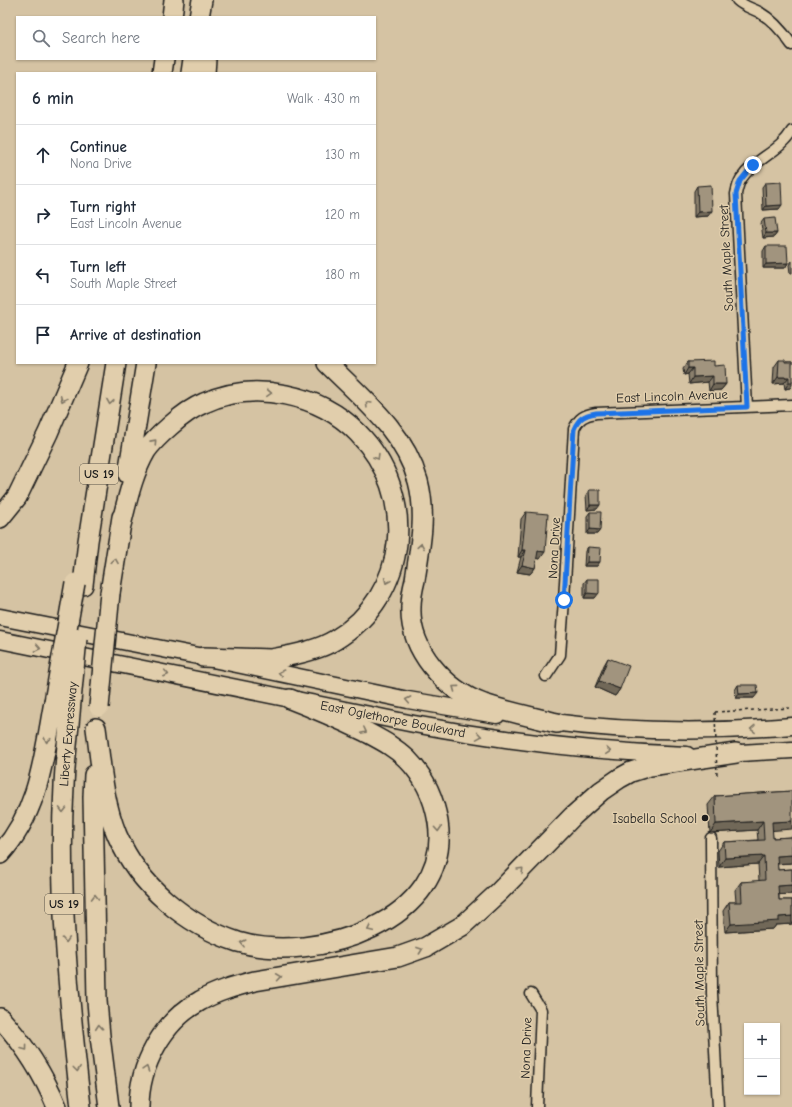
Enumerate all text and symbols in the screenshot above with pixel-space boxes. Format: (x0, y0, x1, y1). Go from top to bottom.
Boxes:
search box (16, 16, 376, 60)
icon: search (30, 27, 52, 49)
text: Search here (62, 29, 140, 47)
text: 6 min (32, 89, 74, 108)
text: Walk · 430 m (287, 91, 360, 106)
text: Continue (70, 138, 127, 156)
icon: ahead (32, 144, 54, 166)
text: 130 m (325, 147, 360, 162)
text: Nona Drive (70, 156, 132, 171)
route end (744, 156, 762, 174)
text: Turn right (70, 198, 136, 216)
street label: South Maple Street (716, 203, 736, 312)
icon: right (32, 204, 54, 226)
text: 120 m (325, 207, 360, 222)
text: East Lincoln Avenue (70, 216, 182, 231)
text: Turn left (70, 258, 126, 276)
icon: left (32, 264, 54, 286)
text: 180 m (325, 267, 360, 282)
text: South Maple Street (70, 276, 176, 291)
icon: arrive (32, 324, 54, 346)
text: Arrive at destination (70, 326, 201, 344)
street label: East Lincoln Avenue (616, 387, 729, 405)
one-way arrow (266, 389, 272, 398)
one-way arrow (59, 395, 67, 402)
one-way arrow (106, 398, 115, 405)
one-way arrow (365, 401, 373, 409)
one-way arrow (150, 439, 157, 447)
one-way arrow (372, 453, 380, 460)
road number: US 19 (80, 464, 118, 484)
street label: Nona Drive (545, 516, 563, 579)
one-way arrow (416, 543, 425, 549)
one-way arrow (110, 558, 119, 564)
one-way arrow (384, 578, 392, 585)
route start (555, 591, 573, 609)
one-way arrow (35, 643, 41, 651)
one-way arrow (162, 669, 169, 677)
one-way arrow (278, 670, 284, 678)
street label: Liberty Expressway (56, 681, 80, 787)
one-way arrow (452, 686, 459, 693)
one-way arrow (405, 696, 411, 704)
street label: East Oglethorpe Boulevard (319, 698, 467, 740)
one-way arrow (750, 725, 756, 733)
one-way arrow (360, 726, 368, 734)
one-way arrow (476, 731, 483, 740)
one-way arrow (43, 737, 52, 744)
one-way arrow (605, 747, 612, 756)
one-way arrow (59, 807, 67, 813)
place label: Isabella School (613, 811, 697, 826)
marker: Isabella School (700, 813, 710, 823)
one-way arrow (434, 826, 443, 832)
one-way arrow (516, 867, 524, 875)
road number: US 19 (45, 894, 83, 914)
one-way arrow (91, 894, 99, 900)
street label: South Maple Street (691, 918, 707, 1026)
one-way arrow (366, 924, 374, 932)
one-way arrow (62, 937, 70, 943)
one-way arrow (240, 939, 247, 948)
one-way arrow (416, 946, 423, 954)
one-way arrow (276, 973, 282, 982)
street label: Nona Drive (517, 1016, 535, 1079)
map controls (744, 1023, 780, 1095)
button: + (744, 1023, 780, 1059)
one-way arrow (95, 1024, 104, 1030)
one-way arrow (20, 1044, 27, 1051)
button: − (744, 1059, 780, 1095)
one-way arrow (72, 1066, 81, 1073)
one-way arrow (141, 1066, 150, 1073)

